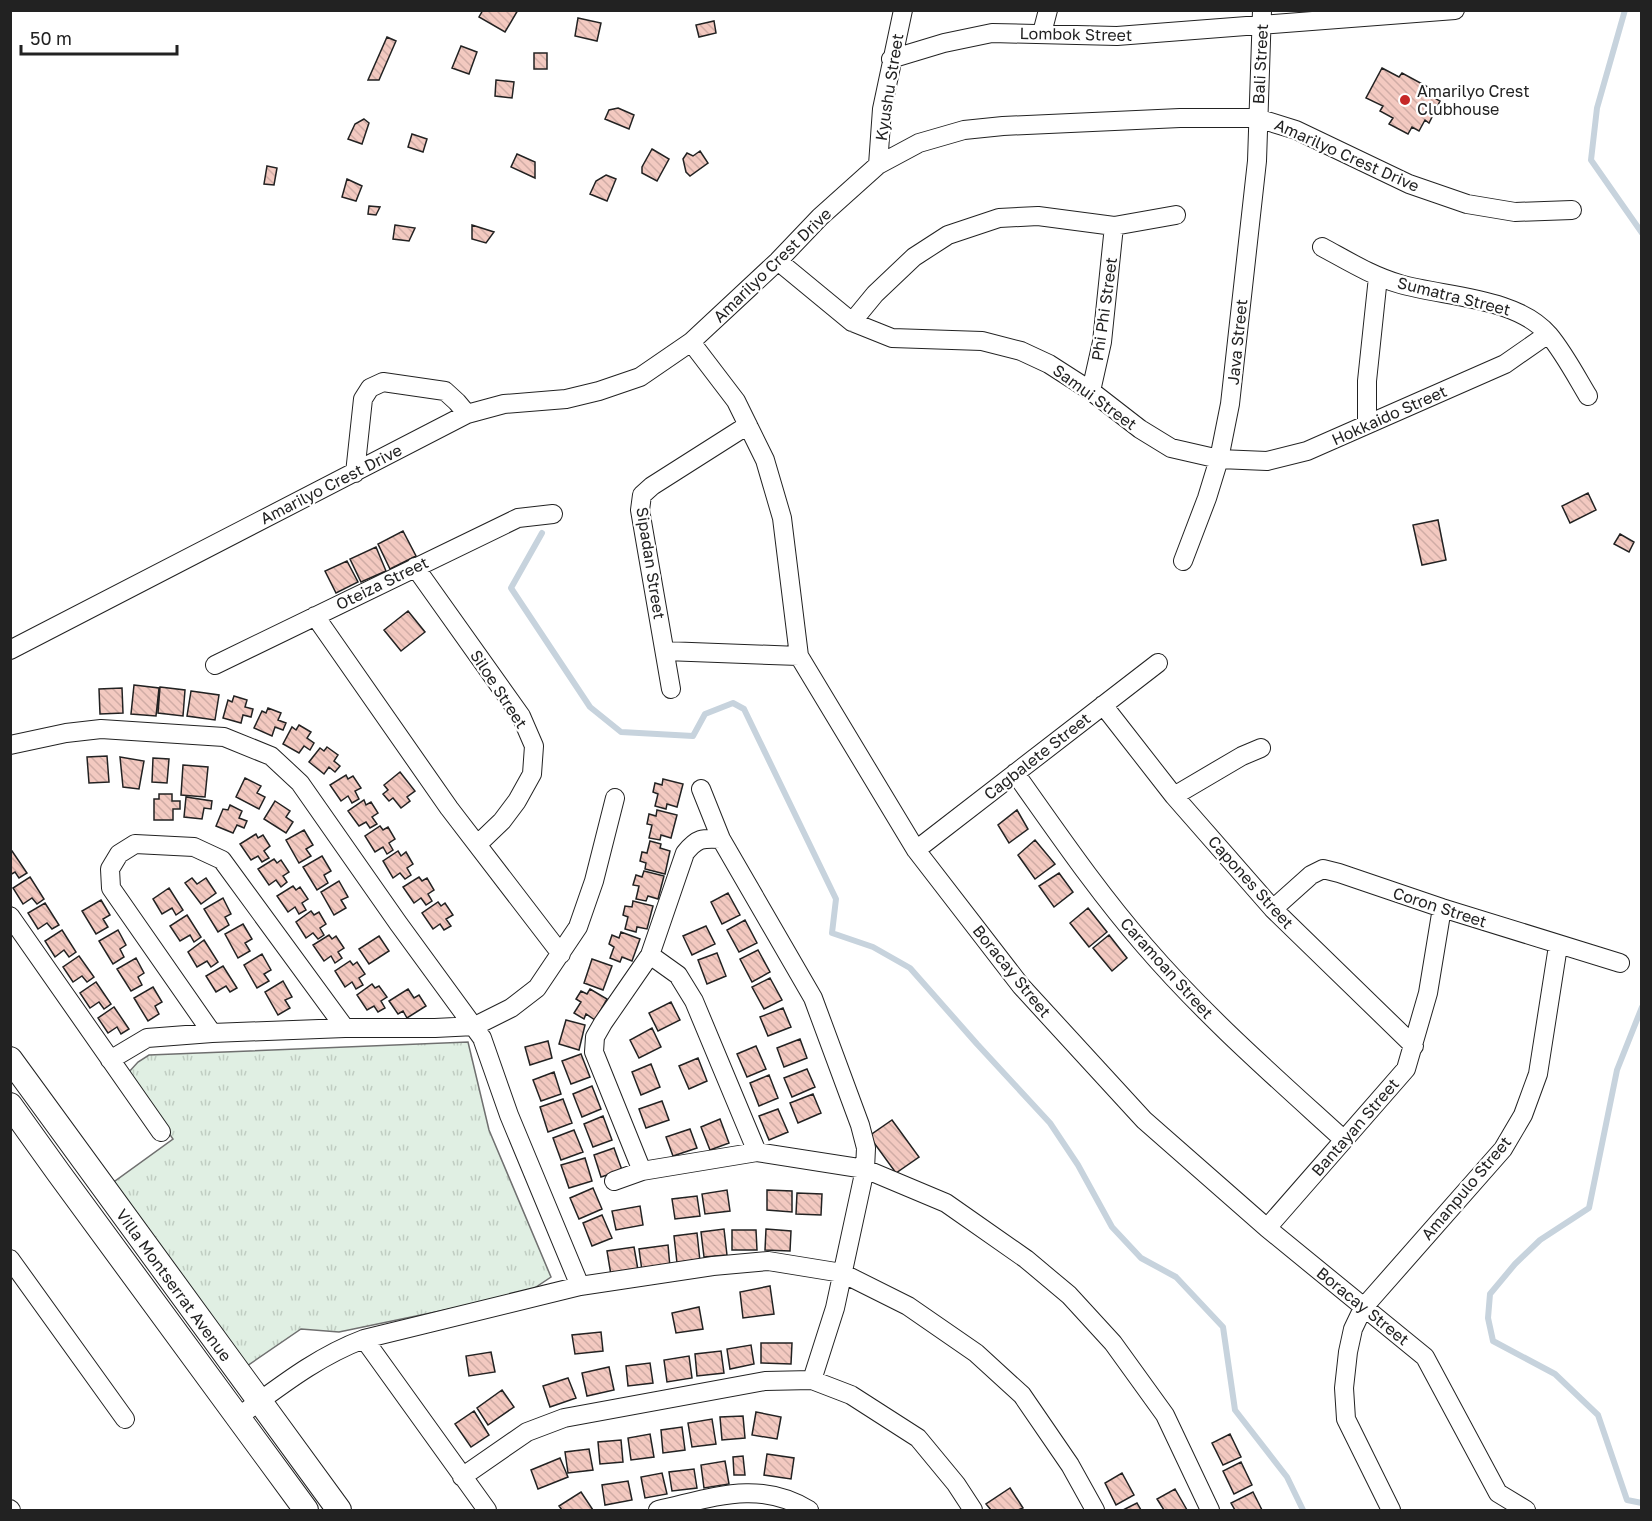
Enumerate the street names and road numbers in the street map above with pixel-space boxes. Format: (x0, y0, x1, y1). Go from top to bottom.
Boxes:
street label: Lombok Street (1020, 23, 1132, 45)
street label: Bali Street (1248, 23, 1272, 105)
street label: Kyushu Street (871, 32, 907, 142)
street label: Amarilyo Crest Drive (1272, 114, 1422, 196)
street label: Amarilyo Crest Drive (709, 204, 835, 326)
street label: Phi Phi Street (1087, 256, 1121, 362)
street label: Sumatra Street (1395, 272, 1513, 320)
street label: Java Street (1223, 298, 1251, 386)
street label: Samui Street (1049, 360, 1141, 434)
street label: Hokkaido Street (1328, 381, 1450, 449)
street label: Amarilyo Crest Drive (257, 440, 405, 528)
street label: Sipadan Street (632, 505, 670, 621)
street label: Oteiza Street (333, 552, 431, 614)
street label: Siloe Street (466, 646, 532, 732)
street label: Cagbalete Street (980, 708, 1094, 804)
street label: Capones Street (1204, 831, 1298, 933)
street label: Coron Street (1391, 882, 1489, 932)
street label: Caramoan Street (1116, 913, 1218, 1023)
street label: Boracay Street (969, 921, 1055, 1021)
street label: Bantayan Street (1307, 1074, 1403, 1180)
street label: Amanpulo Street (1417, 1132, 1515, 1244)
street label: Villa Montserrat Avenue (112, 1205, 236, 1365)
street label: Boracay Street (1313, 1263, 1413, 1349)

